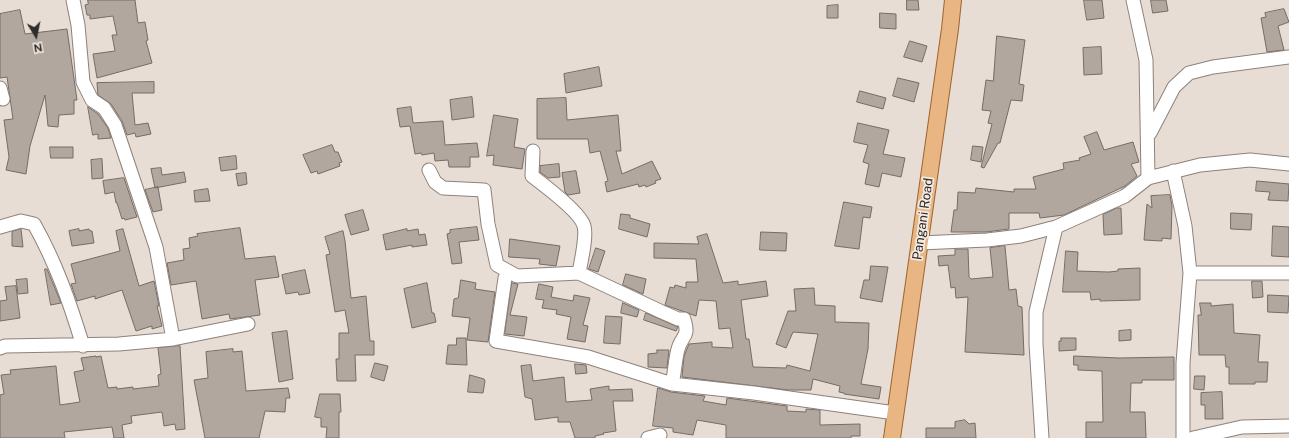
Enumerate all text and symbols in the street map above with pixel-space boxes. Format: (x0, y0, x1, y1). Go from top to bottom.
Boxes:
north arrow (16, 16, 56, 56)
text: N (33, 41, 43, 54)
street label: Pangani Road (910, 177, 936, 261)

